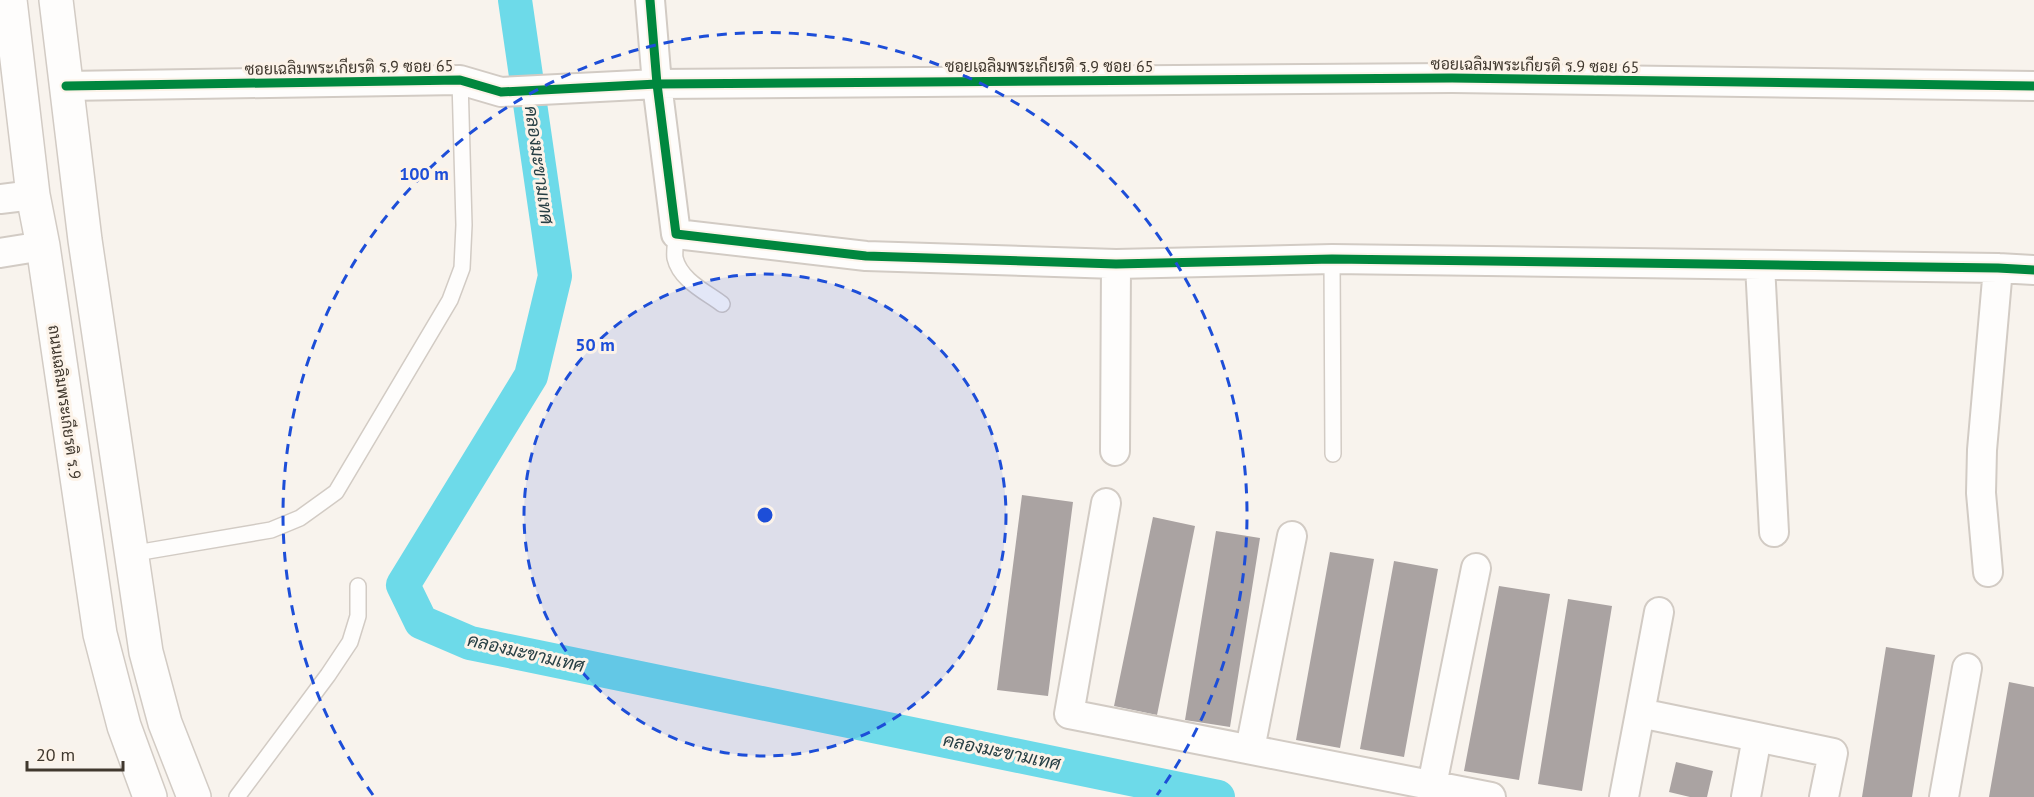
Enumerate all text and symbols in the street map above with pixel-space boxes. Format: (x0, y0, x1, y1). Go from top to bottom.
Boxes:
street label: ซอยเฉลิมพระเกียรติ ร.9 ซอย 65 (1430, 52, 1640, 77)
street label: ซอยเฉลิมพระเกียรติ ร.9 ซอย 65 (244, 54, 454, 79)
street label: ซอยเฉลิมพระเกียรติ ร.9 ซอย 65 (945, 55, 1153, 76)
water label: คลองมะขามเทศ (520, 104, 559, 226)
text: 100 m (399, 162, 449, 185)
street label: ถนนเฉลิมพระเกียรติ ร.9 (44, 323, 87, 480)
text: 50 m (575, 333, 615, 356)
centre of rings (755, 505, 775, 525)
water label: คลองมะขามเทศ (465, 628, 587, 677)
water label: คลองมะขามเทศ (941, 728, 1063, 775)
scale bar (27, 734, 123, 772)
text: 20 m (36, 743, 75, 766)

